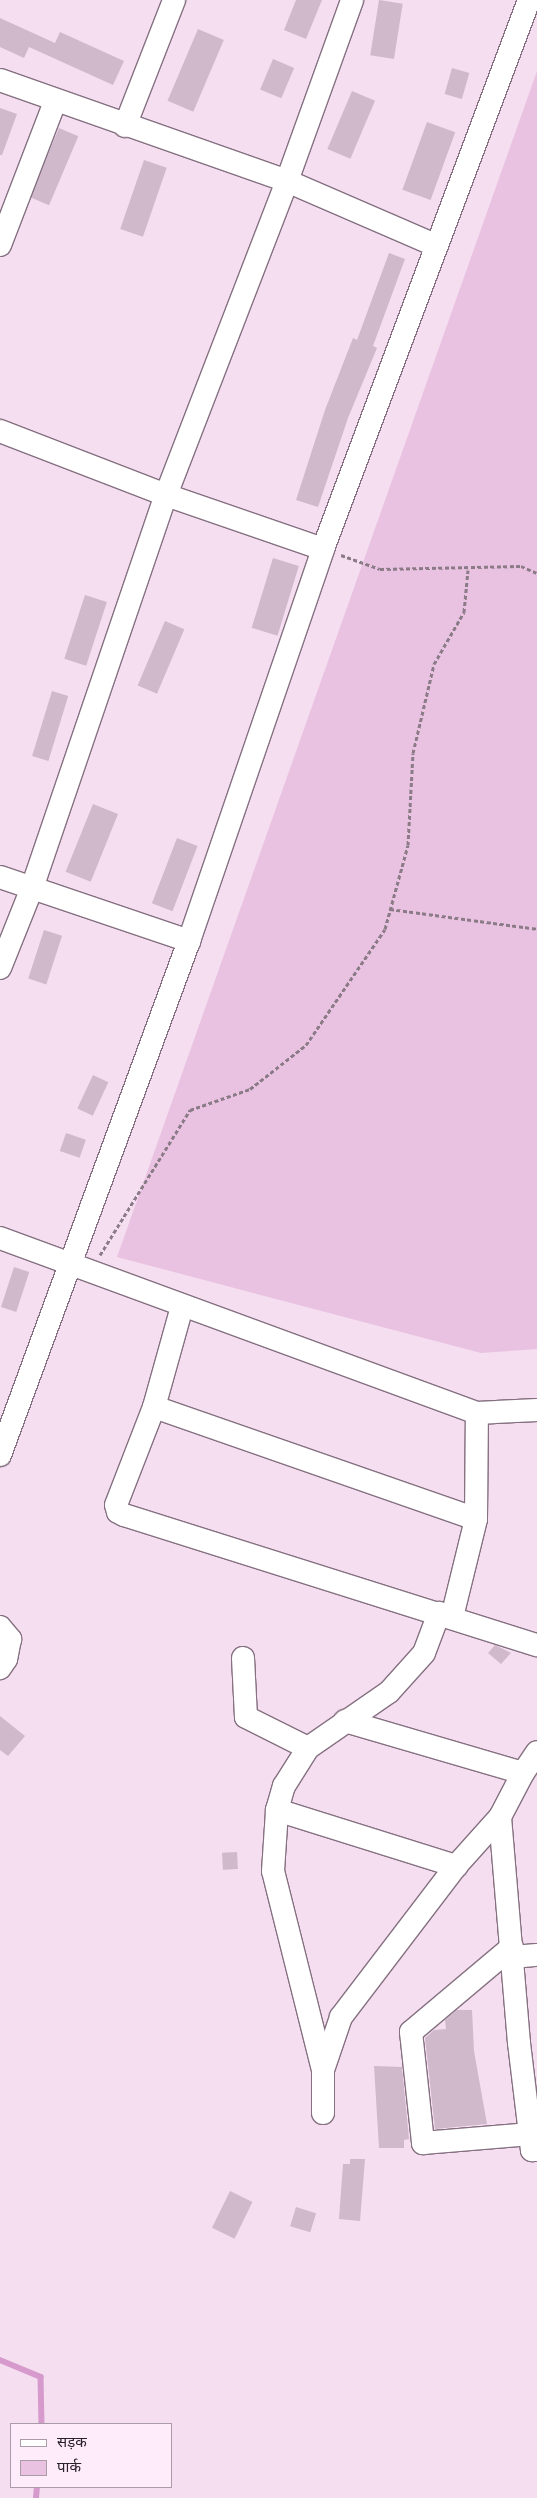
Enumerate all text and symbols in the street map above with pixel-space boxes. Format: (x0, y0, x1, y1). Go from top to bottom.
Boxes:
legend (10, 2423, 172, 2488)
text: सड़क (57, 2433, 87, 2451)
text: पार्क (57, 2458, 81, 2476)

